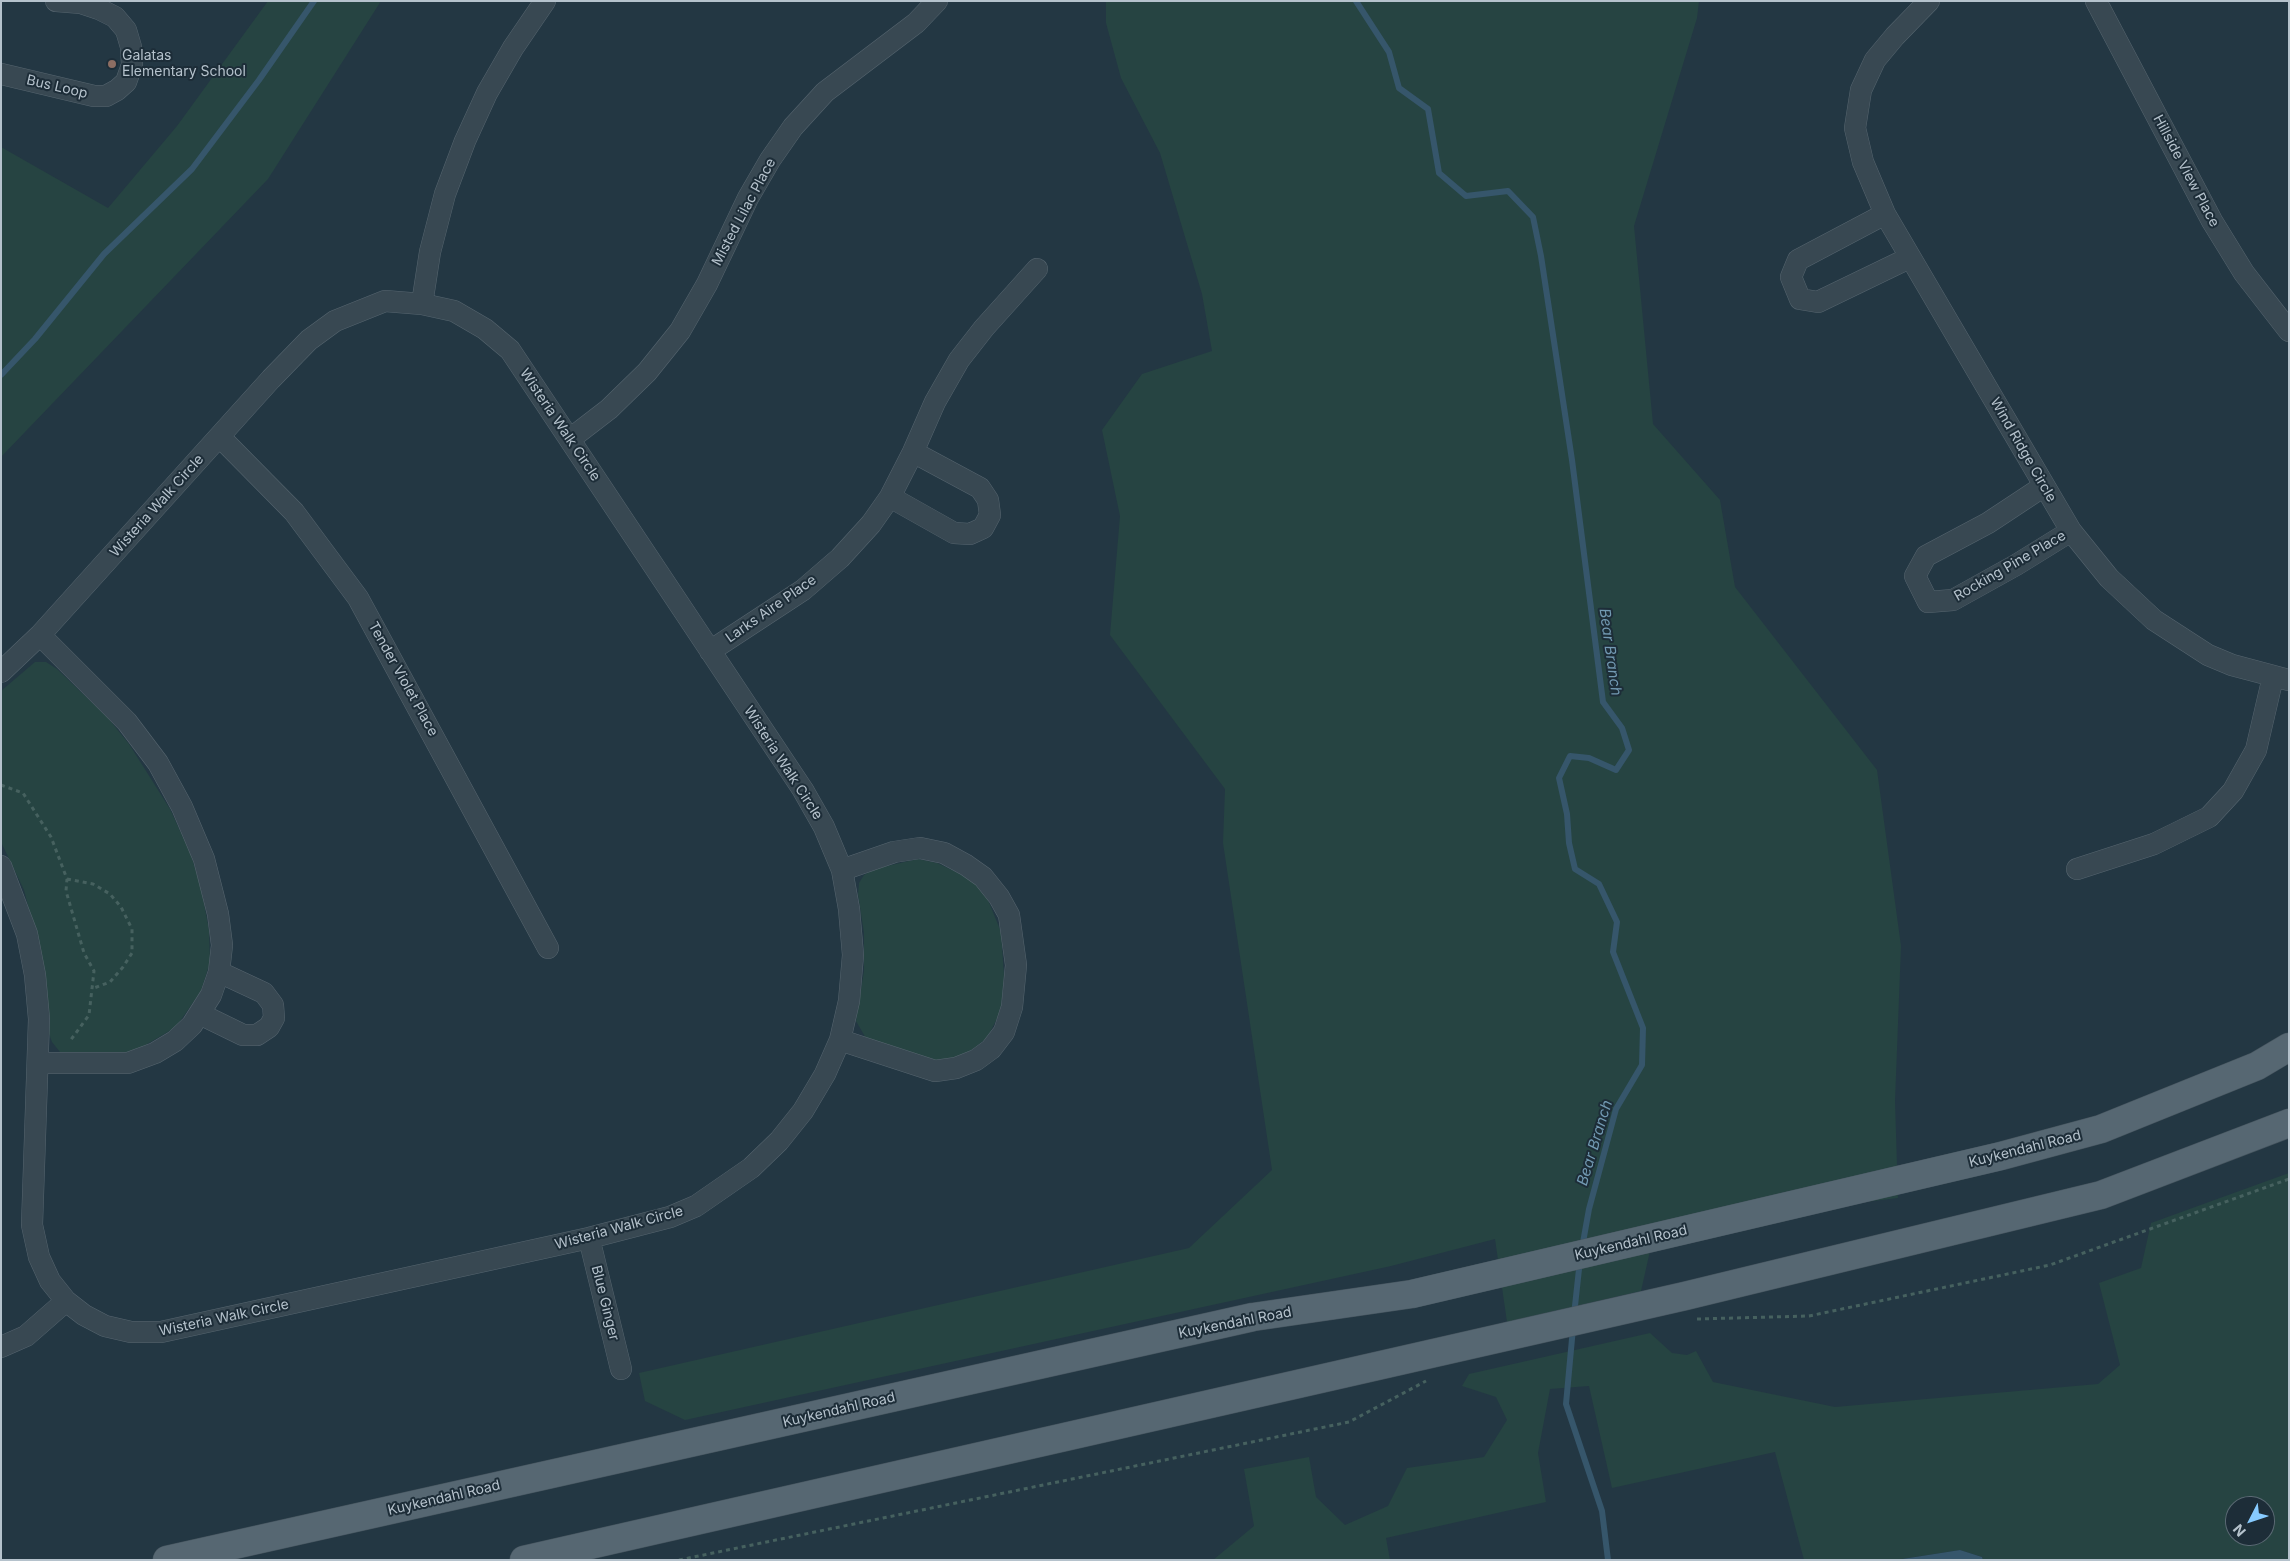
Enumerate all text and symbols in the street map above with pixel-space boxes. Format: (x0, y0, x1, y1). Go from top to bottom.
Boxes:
place label: Galatas Elementary School (122, 48, 246, 80)
marker: Galatas Elementary School (106, 58, 118, 70)
street label: Bus Loop (25, 72, 89, 102)
street label: Hillside View Place (2149, 112, 2223, 230)
street label: Misted Lilac Place (709, 155, 779, 269)
street label: Wisteria Walk Circle (516, 366, 604, 484)
street label: Wind Ridge Circle (1986, 395, 2060, 505)
street label: Wisteria Walk Circle (107, 451, 207, 561)
street label: Rocking Pine Place (1951, 527, 2069, 605)
street label: Larks Aire Place (722, 571, 820, 647)
water label: Bear Branch (1595, 607, 1625, 697)
street label: Tender Violet Place (365, 619, 441, 739)
street label: Wisteria Walk Circle (740, 703, 826, 823)
water label: Bear Branch (1573, 1098, 1617, 1188)
street label: Kuykendahl Road (1967, 1127, 2083, 1171)
street label: Wisteria Walk Circle (553, 1203, 685, 1253)
street label: Kuykendahl Road (1573, 1222, 1689, 1264)
street label: Blue Ginger (588, 1264, 622, 1342)
street label: Wisteria Walk Circle (158, 1296, 290, 1340)
street label: Kuykendahl Road (1177, 1304, 1293, 1342)
street label: Kuykendahl Road (781, 1389, 897, 1431)
street label: Kuykendahl Road (386, 1477, 502, 1519)
north arrow (2225, 1496, 2275, 1546)
text: N (2229, 1521, 2249, 1540)

